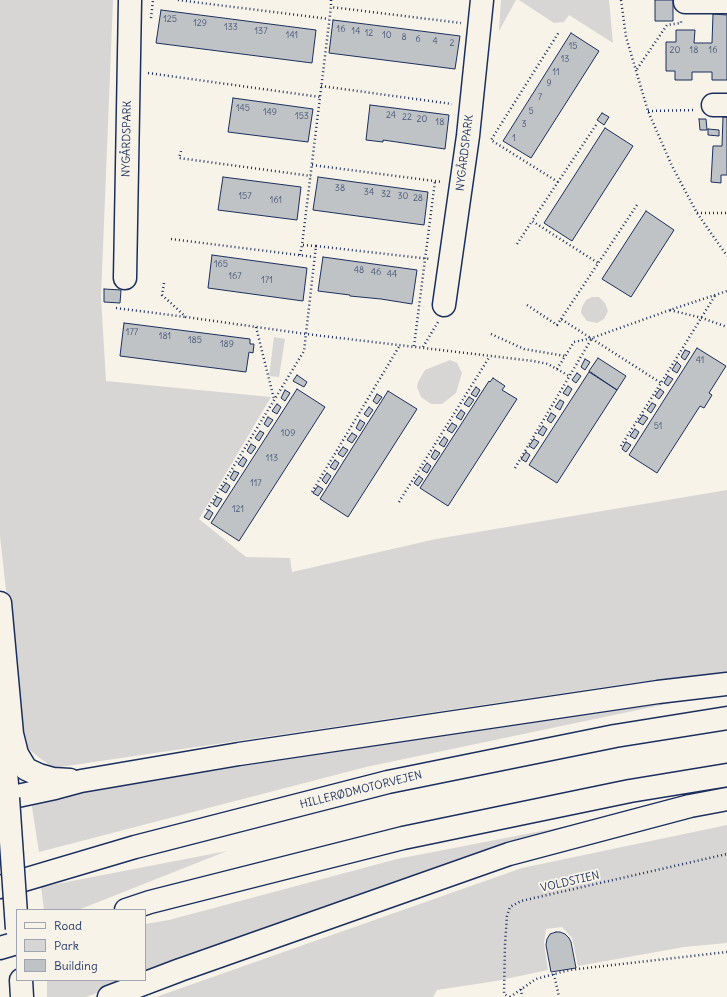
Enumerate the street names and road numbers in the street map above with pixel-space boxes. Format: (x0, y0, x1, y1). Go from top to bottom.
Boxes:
street label: NYGÅRDSPARK (120, 101, 134, 177)
street label: NYGÅRDSPARK (454, 114, 476, 192)
street label: HILLERØDMOTORVEJEN (299, 768, 423, 812)
street label: VOLDSTIEN (539, 869, 601, 895)

